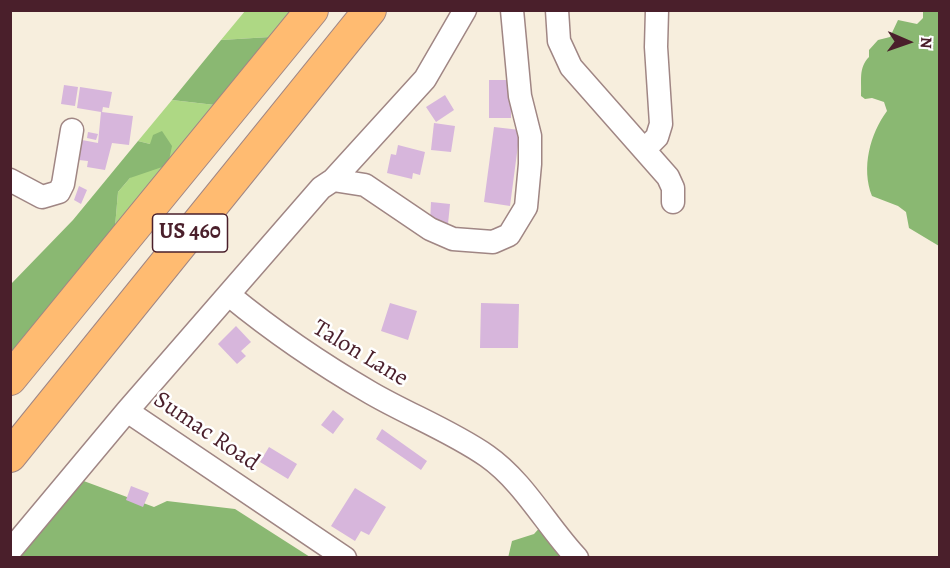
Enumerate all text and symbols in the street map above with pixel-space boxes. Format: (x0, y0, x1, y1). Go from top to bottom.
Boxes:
north arrow (878, 12, 938, 72)
text: N (915, 36, 937, 49)
road number: US 460 (152, 214, 228, 252)
street label: Talon Lane (307, 314, 413, 394)
street label: Sumac Road (147, 386, 265, 478)

